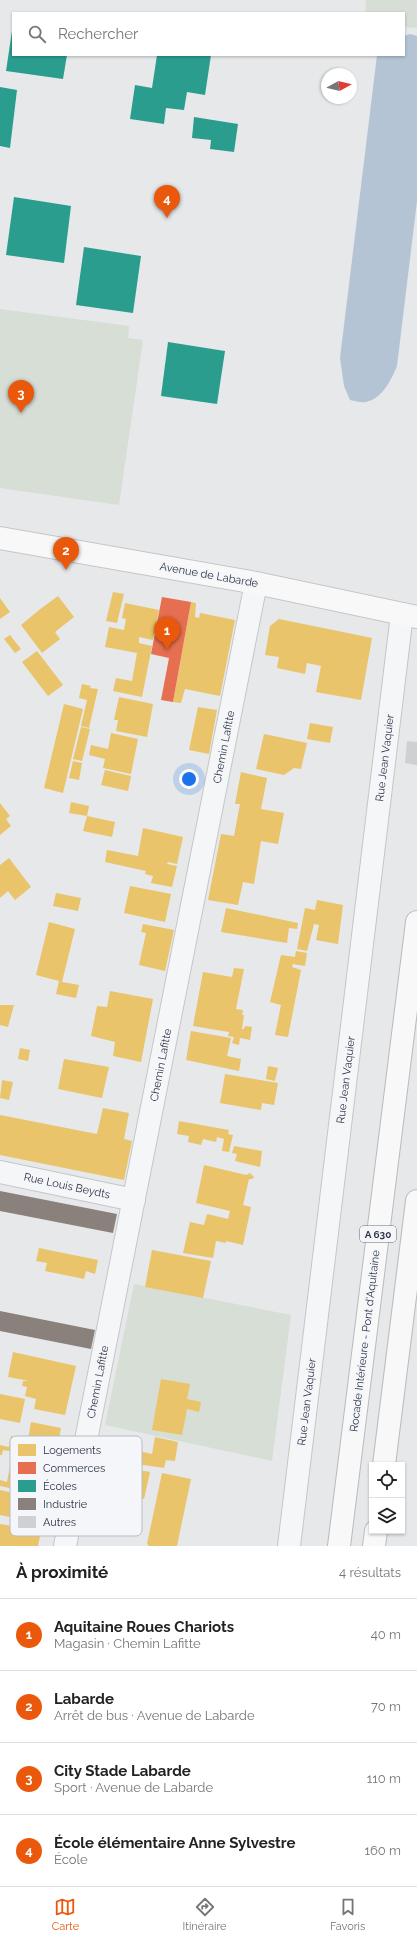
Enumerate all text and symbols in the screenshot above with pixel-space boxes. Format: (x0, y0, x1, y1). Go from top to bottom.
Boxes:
search box (12, 12, 405, 56)
icon: search (26, 23, 48, 45)
text: Rechercher (58, 25, 138, 43)
north arrow (321, 68, 357, 104)
pin: 4 (154, 185, 180, 218)
pin: 3 (8, 380, 34, 413)
pin: 2 (53, 537, 79, 570)
street label: Avenue de Labarde (159, 560, 260, 590)
pin: 1 (154, 617, 180, 650)
street label: Chemin Lafitte (211, 709, 238, 784)
street label: Rue Jean Vaquier (373, 713, 397, 802)
your location (179, 769, 199, 789)
street label: Chemin Lafitte (148, 1027, 175, 1102)
street label: Rue Jean Vaquier (334, 1035, 358, 1124)
street label: Rue Louis Beydts (23, 1170, 111, 1202)
road number: A 630 (360, 1226, 396, 1242)
street label: Rocade Intérieure - Pont d'Aquitaine (347, 1249, 383, 1433)
street label: Chemin Lafitte (85, 1344, 112, 1419)
street label: Rue Jean Vaquier (295, 1357, 319, 1446)
legend (10, 1436, 142, 1536)
text: Logements (43, 1444, 101, 1457)
text: Commerces (43, 1462, 105, 1475)
map controls (369, 1462, 405, 1534)
button: locate (369, 1462, 405, 1498)
text: Écoles (43, 1479, 77, 1493)
text: Industrie (43, 1498, 88, 1511)
button: layers (369, 1498, 405, 1534)
text: Autres (43, 1516, 76, 1529)
text: À proximité (16, 1562, 108, 1582)
text: 4 résultats (339, 1565, 401, 1580)
text: Aquitaine Roues Chariots (54, 1618, 234, 1636)
text: 1 (26, 1627, 32, 1642)
text: 40 m (371, 1627, 401, 1642)
text: Magasin · Chemin Lafitte (54, 1636, 201, 1651)
text: Labarde (54, 1690, 114, 1708)
text: 2 (25, 1699, 33, 1714)
text: 70 m (371, 1699, 401, 1714)
text: Arrêt de bus · Avenue de Labarde (54, 1708, 255, 1723)
text: City Stade Labarde (54, 1762, 191, 1780)
text: 3 (25, 1771, 33, 1786)
text: 110 m (367, 1771, 401, 1786)
text: Sport · Avenue de Labarde (54, 1780, 213, 1795)
text: École élémentaire Anne Sylvestre (54, 1834, 296, 1852)
text: 4 (25, 1843, 33, 1858)
text: 160 m (364, 1843, 401, 1858)
text: École (54, 1852, 88, 1867)
tab: Carte (52, 1896, 79, 1933)
tab: Itinéraire (183, 1896, 227, 1933)
tab: Favoris (330, 1896, 365, 1933)

